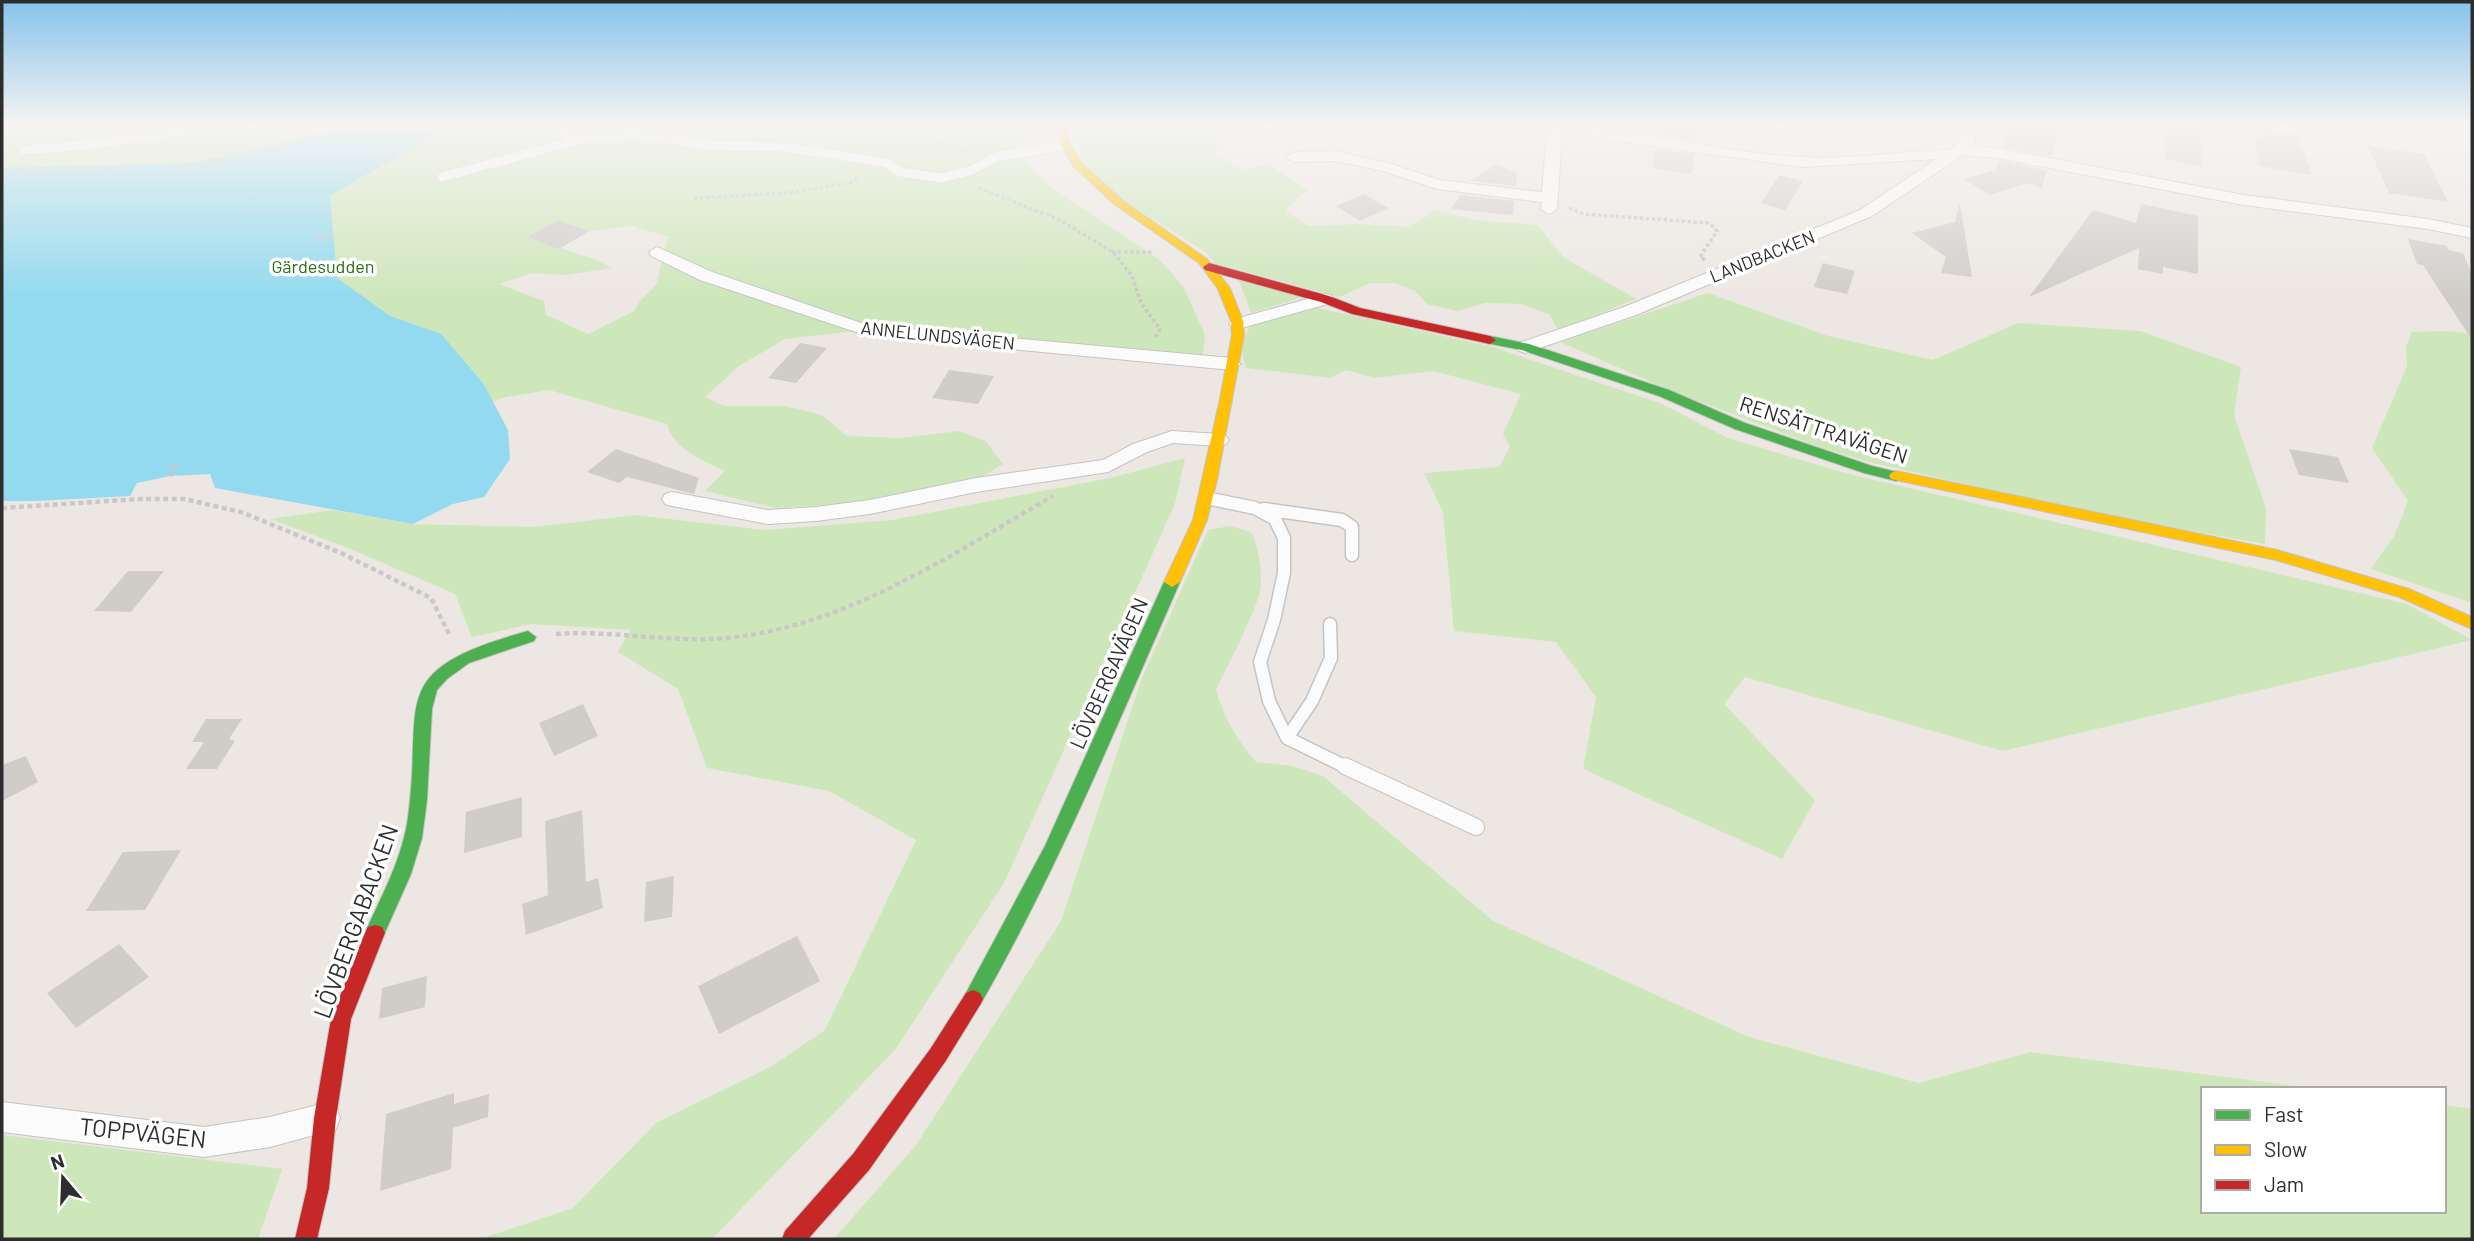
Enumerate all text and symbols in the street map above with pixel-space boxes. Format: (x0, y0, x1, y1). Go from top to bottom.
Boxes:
street label: LANDBACKEN (1706, 225, 1818, 287)
park label: Gärdesudden (271, 255, 375, 277)
street label: ANNELUNDSVÄGEN (860, 316, 1016, 354)
street label: RENSÄTTRAVÄGEN (1737, 390, 1911, 468)
street label: LÖVBERGAVÄGEN (1063, 594, 1153, 752)
street label: LÖVBERGABACKEN (306, 820, 404, 1022)
legend (2201, 1087, 2446, 1213)
text: Fast (2264, 1101, 2304, 1126)
street label: TOPPVÄGEN (78, 1111, 208, 1153)
text: Slow (2264, 1136, 2307, 1161)
north arrow (28, 1143, 98, 1213)
text: N (48, 1149, 67, 1174)
text: Jam (2264, 1171, 2304, 1196)

